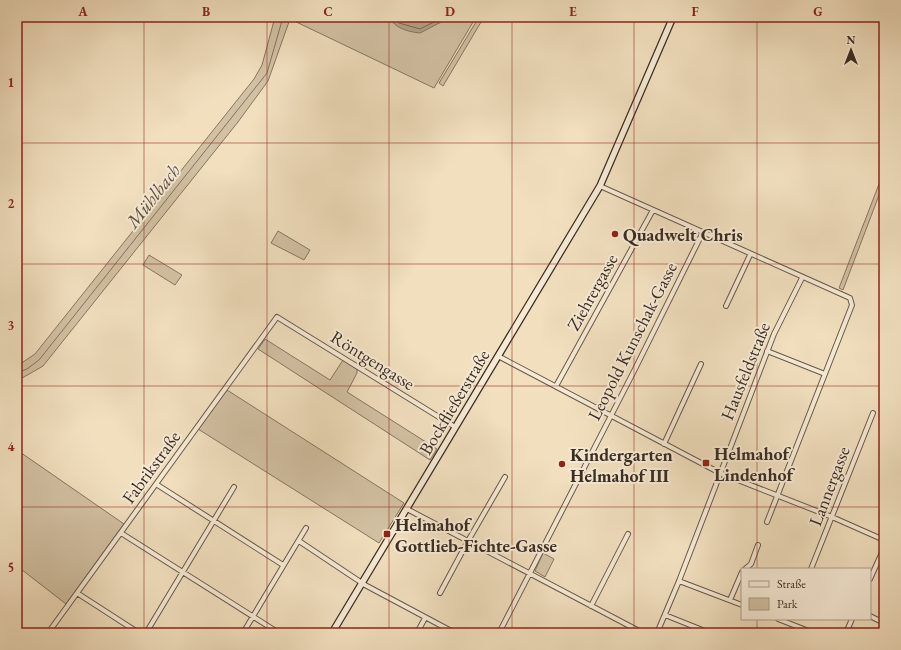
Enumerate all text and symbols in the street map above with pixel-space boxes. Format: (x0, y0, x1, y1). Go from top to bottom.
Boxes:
text: A (77, 3, 88, 20)
text: B (202, 3, 210, 20)
text: C (323, 3, 333, 20)
text: D (445, 3, 455, 20)
text: E (569, 3, 577, 20)
text: F (691, 3, 699, 20)
text: G (813, 3, 823, 20)
north arrow (831, 30, 871, 70)
text: N (847, 33, 856, 47)
text: 1 (8, 74, 15, 91)
water label: Mühlbach (119, 159, 186, 234)
text: 2 (8, 195, 15, 212)
place label: Quadwelt Chris (623, 223, 743, 246)
marker: Quadwelt Chris (610, 229, 620, 239)
street label: Ziehrergasse (562, 250, 622, 334)
street label: Leopold Kunschak-Gasse (582, 258, 682, 424)
text: 3 (8, 317, 15, 334)
street label: Hausfeldstraße (715, 319, 775, 423)
street label: Röntgengasse (327, 325, 419, 395)
street label: Bockfließerstraße (414, 345, 494, 459)
street label: Fabrikstraße (117, 426, 185, 508)
text: 4 (8, 438, 15, 455)
place label: Helmahof Lindenhof (714, 442, 796, 486)
place label: Kindergarten Helmahof III (570, 443, 673, 487)
street label: Lannergasse (803, 443, 855, 529)
marker: Helmahof Lindenhof (701, 458, 711, 468)
marker: Kindergarten Helmahof III (557, 459, 567, 469)
place label: Helmahof Gottlieb-Fichte-Gasse (395, 513, 557, 557)
marker: Helmahof Gottlieb-Fichte-Gasse (382, 529, 392, 539)
text: 5 (8, 559, 14, 576)
legend (741, 568, 871, 620)
text: Straße (777, 576, 806, 592)
text: Park (777, 596, 798, 612)

